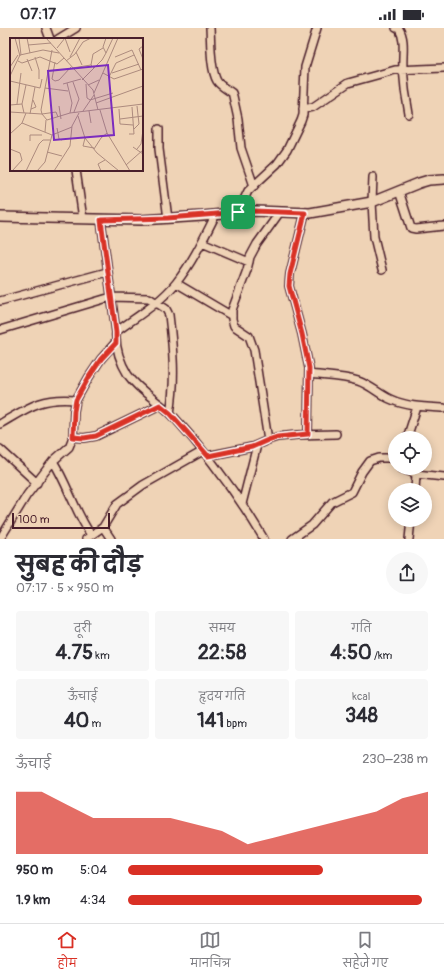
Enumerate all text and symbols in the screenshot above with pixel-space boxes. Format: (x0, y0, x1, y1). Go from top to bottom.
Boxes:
text: 07:17 (20, 5, 56, 24)
inset map (10, 38, 143, 171)
pin (221, 195, 255, 229)
icon: arrive (227, 201, 249, 223)
map controls (388, 431, 432, 527)
button: locate (388, 431, 432, 475)
button: layers (388, 483, 432, 527)
scale bar (12, 511, 110, 530)
text: 100 m (18, 513, 49, 526)
text: सुबह की दौड़ (16, 551, 142, 579)
button: share (386, 552, 428, 594)
text: 07:17 · 5 × 950 m (16, 580, 114, 596)
text: दूरी (74, 622, 91, 635)
text: समय (209, 622, 235, 635)
text: गति (351, 622, 371, 635)
text: 4.75 (56, 640, 93, 665)
text: 22:58 (198, 640, 246, 665)
text: 4:50 (330, 640, 372, 665)
text: km (93, 649, 110, 662)
text: /km (372, 649, 392, 662)
text: ऊँचाई (68, 690, 97, 703)
text: हृदय गति (199, 690, 245, 703)
text: kcal (352, 690, 370, 703)
text: 348 (345, 703, 378, 728)
text: 40 (64, 708, 89, 733)
text: 141 (197, 708, 224, 733)
text: m (89, 717, 101, 730)
text: bpm (224, 717, 247, 730)
text: 230–238 m (362, 751, 428, 767)
text: ऊँचाई (16, 756, 51, 772)
text: 950 m (16, 862, 53, 878)
text: 5:04 (80, 862, 107, 878)
text: 1.9 km (16, 892, 50, 908)
text: 4:34 (80, 892, 106, 908)
tab: होम (56, 929, 78, 975)
tab: मानचित्र (190, 929, 231, 975)
tab: सहेजे गए (343, 929, 388, 975)

